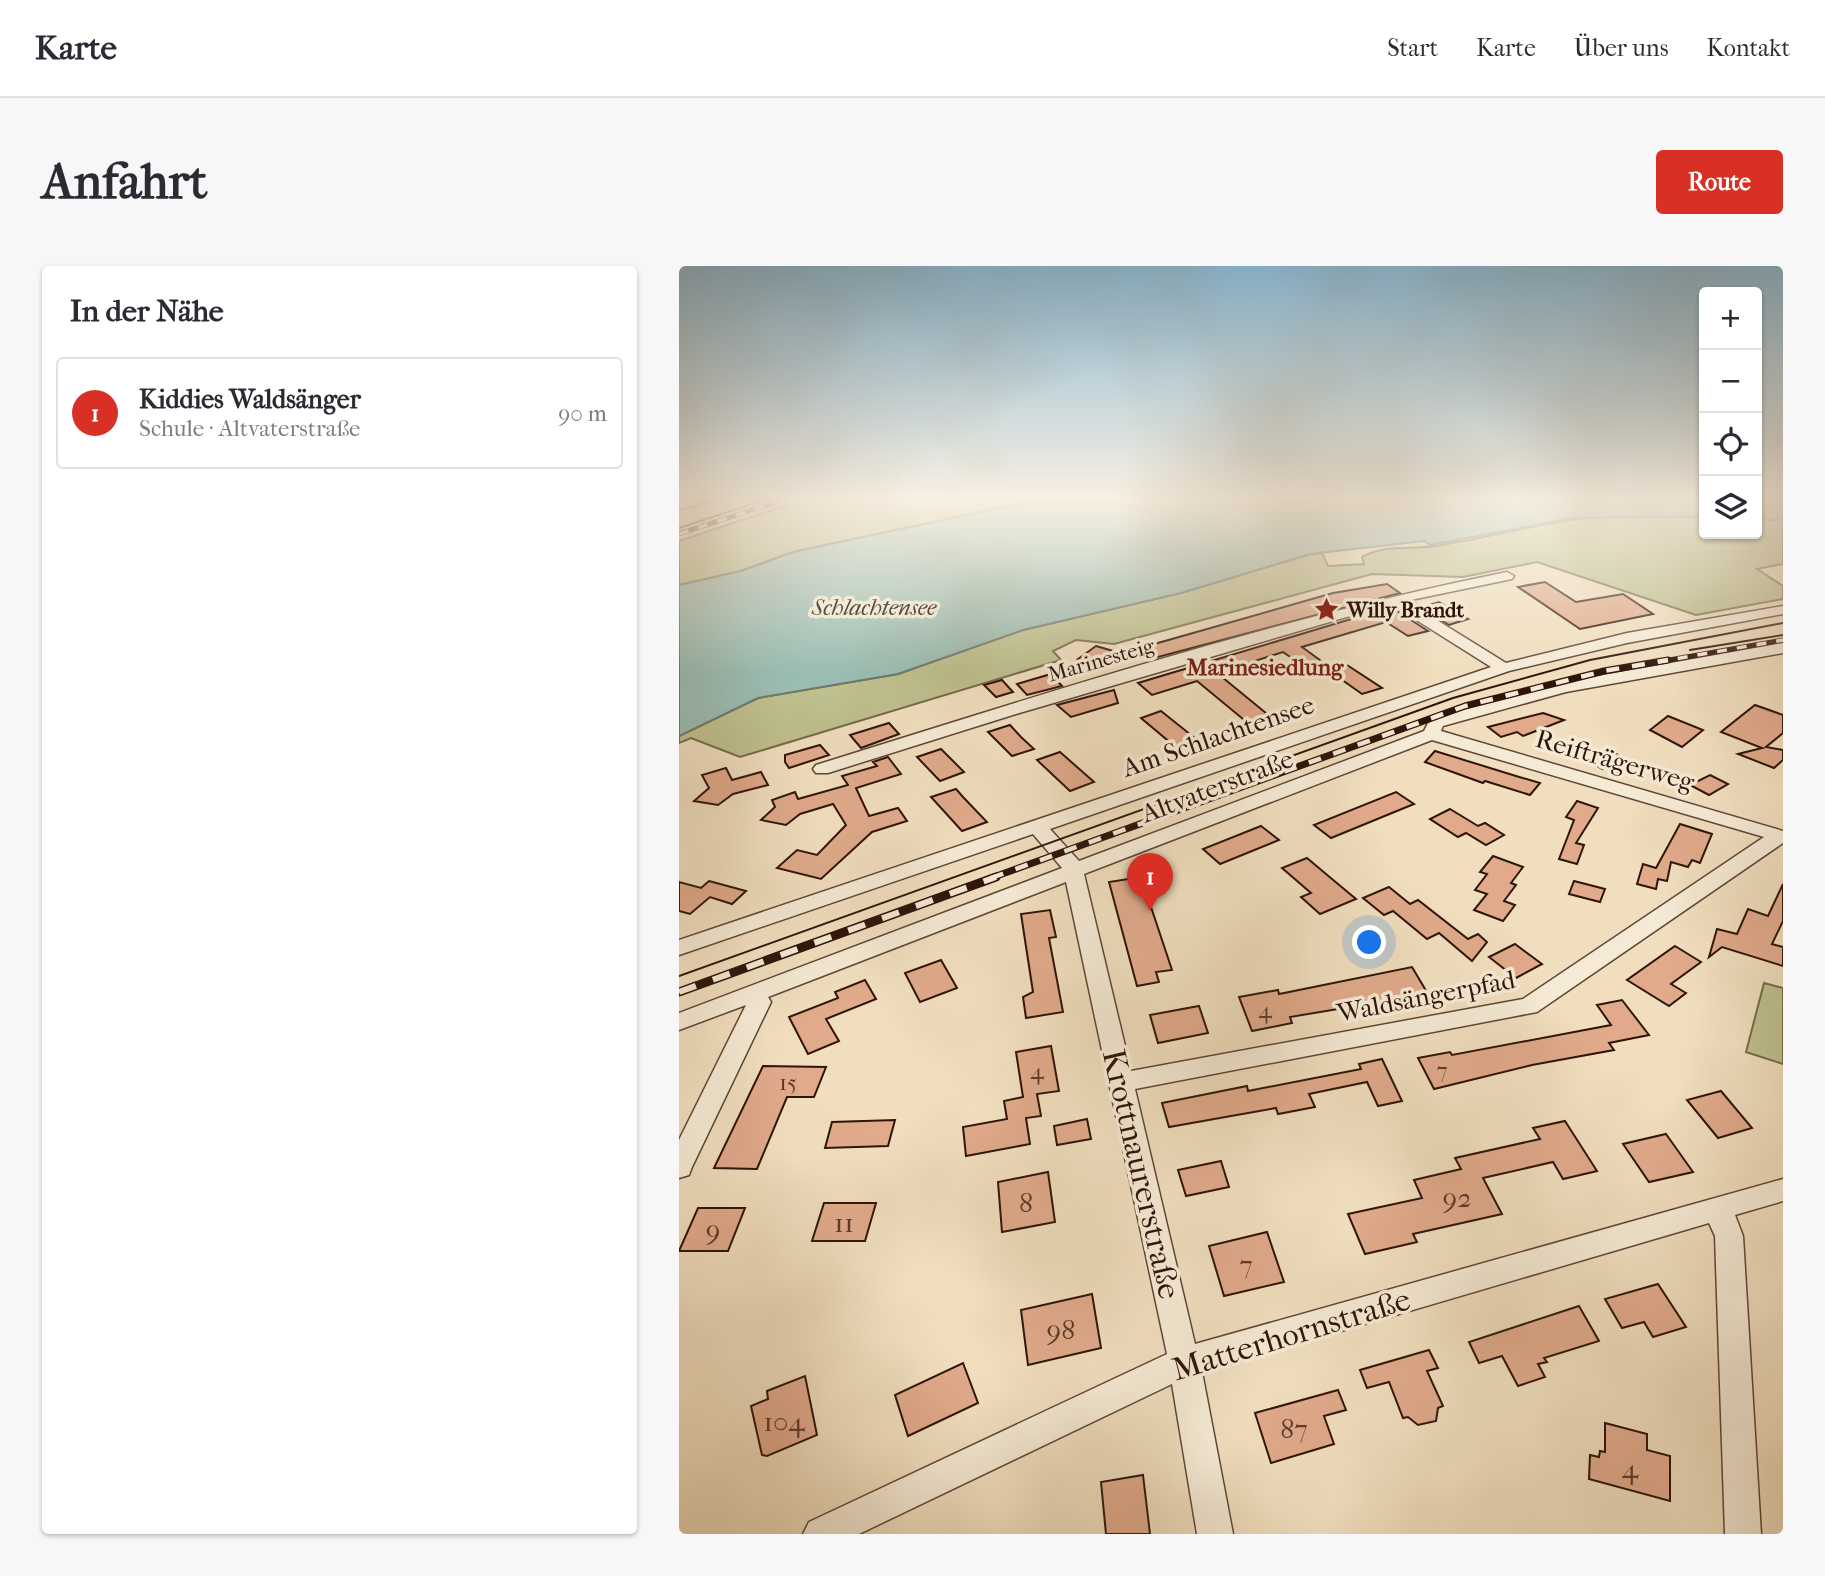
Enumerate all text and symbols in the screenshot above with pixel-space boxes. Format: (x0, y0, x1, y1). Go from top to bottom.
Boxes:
text: Karte (35, 29, 117, 68)
text: Start (1387, 34, 1438, 62)
text: Karte (1476, 34, 1536, 62)
text: Über uns (1574, 34, 1669, 62)
text: Kontakt (1707, 34, 1790, 62)
button: Route (1656, 150, 1783, 214)
text: Anfahrt (42, 153, 207, 211)
map controls (1699, 287, 1762, 539)
button: + (1699, 287, 1762, 350)
text: In der Nähe (70, 294, 224, 329)
button: − (1699, 350, 1762, 413)
text: Kiddies Waldsänger (139, 384, 361, 415)
text: 1 (91, 400, 99, 427)
text: 90 m (558, 400, 607, 427)
button: locate (1699, 413, 1762, 476)
text: Schule · Altvaterstraße (139, 415, 360, 442)
button: layers (1699, 476, 1762, 539)
water label: Schlachtensee (811, 594, 937, 621)
place icon: Willy Brandt (1313, 596, 1341, 624)
place label: Willy Brandt (1346, 598, 1464, 622)
street label: Marinesteig (1045, 633, 1158, 687)
district label: Marinesiedlung (1187, 654, 1344, 681)
street label: Am Schlachtensee (1117, 689, 1318, 784)
street label: Reifträgerweg (1532, 723, 1699, 798)
street label: Altvaterstraße (1136, 743, 1298, 830)
pin: 1 (1127, 853, 1173, 911)
your location (1352, 925, 1386, 959)
street label: Waldsängerpfad (1333, 964, 1519, 1029)
house number: 4 (1258, 997, 1273, 1024)
street label: Krottnaurerstraße (1095, 1046, 1188, 1303)
house number: 7 (1436, 1057, 1448, 1084)
house number: 4 (1030, 1058, 1045, 1085)
house number: 15 (779, 1069, 797, 1096)
house number: 92 (1442, 1181, 1472, 1214)
house number: 8 (1019, 1186, 1033, 1219)
house number: 11 (834, 1206, 854, 1239)
house number: 9 (706, 1213, 720, 1246)
house number: 7 (1239, 1248, 1253, 1281)
street label: Matterhornstraße (1168, 1281, 1415, 1388)
house number: 98 (1047, 1313, 1075, 1346)
house number: 104 (763, 1405, 806, 1438)
house number: 87 (1280, 1412, 1308, 1445)
house number: 4 (1622, 1452, 1640, 1485)

